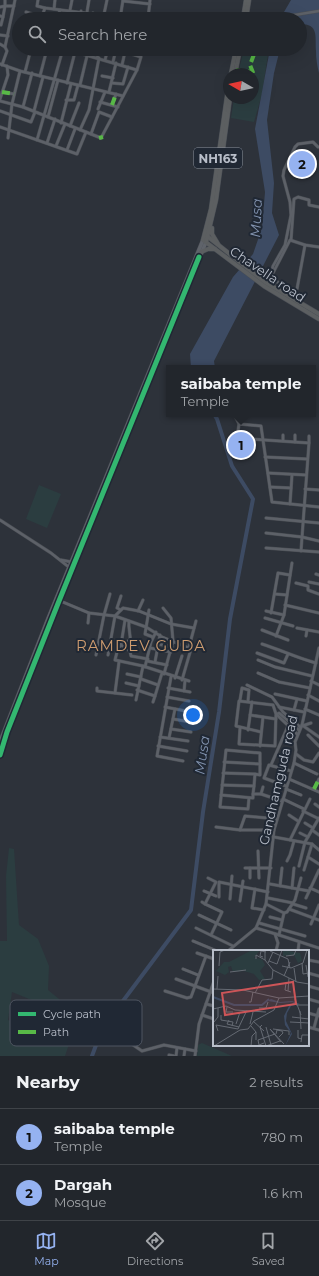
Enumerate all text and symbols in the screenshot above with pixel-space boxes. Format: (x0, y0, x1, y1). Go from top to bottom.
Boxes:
search box (12, 12, 307, 56)
icon: search (26, 23, 48, 45)
text: Search here (58, 25, 147, 44)
north arrow (223, 68, 259, 104)
road number: NH163 (194, 148, 242, 168)
pin: 2 (289, 149, 315, 179)
water label: Musa (246, 198, 266, 238)
street label: Chavella road (227, 243, 309, 305)
popup (166, 365, 316, 417)
text: saibaba temple (181, 374, 301, 393)
text: Temple (181, 393, 229, 409)
pin: 1 (228, 430, 254, 460)
district label: RAMDEV GUDA (76, 636, 206, 655)
your location (183, 705, 203, 725)
street label: Gandhamguda road (255, 714, 301, 846)
water label: Musa (190, 734, 214, 776)
inset map (213, 950, 309, 1046)
legend (10, 1000, 142, 1046)
text: Cycle path (43, 1007, 101, 1021)
text: Path (43, 1025, 69, 1039)
text: Nearby (16, 1072, 80, 1092)
text: 2 results (249, 1074, 303, 1090)
text: saibaba temple (54, 1119, 175, 1138)
text: 1 (26, 1129, 32, 1145)
text: 780 m (261, 1129, 303, 1145)
text: Temple (54, 1138, 103, 1154)
text: Dargah (54, 1175, 112, 1194)
text: 2 (25, 1185, 33, 1201)
text: 1.6 km (263, 1185, 303, 1201)
text: Mosque (54, 1194, 106, 1210)
tab: Map (34, 1230, 59, 1268)
tab: Directions (127, 1230, 183, 1268)
tab: Saved (252, 1230, 285, 1268)

